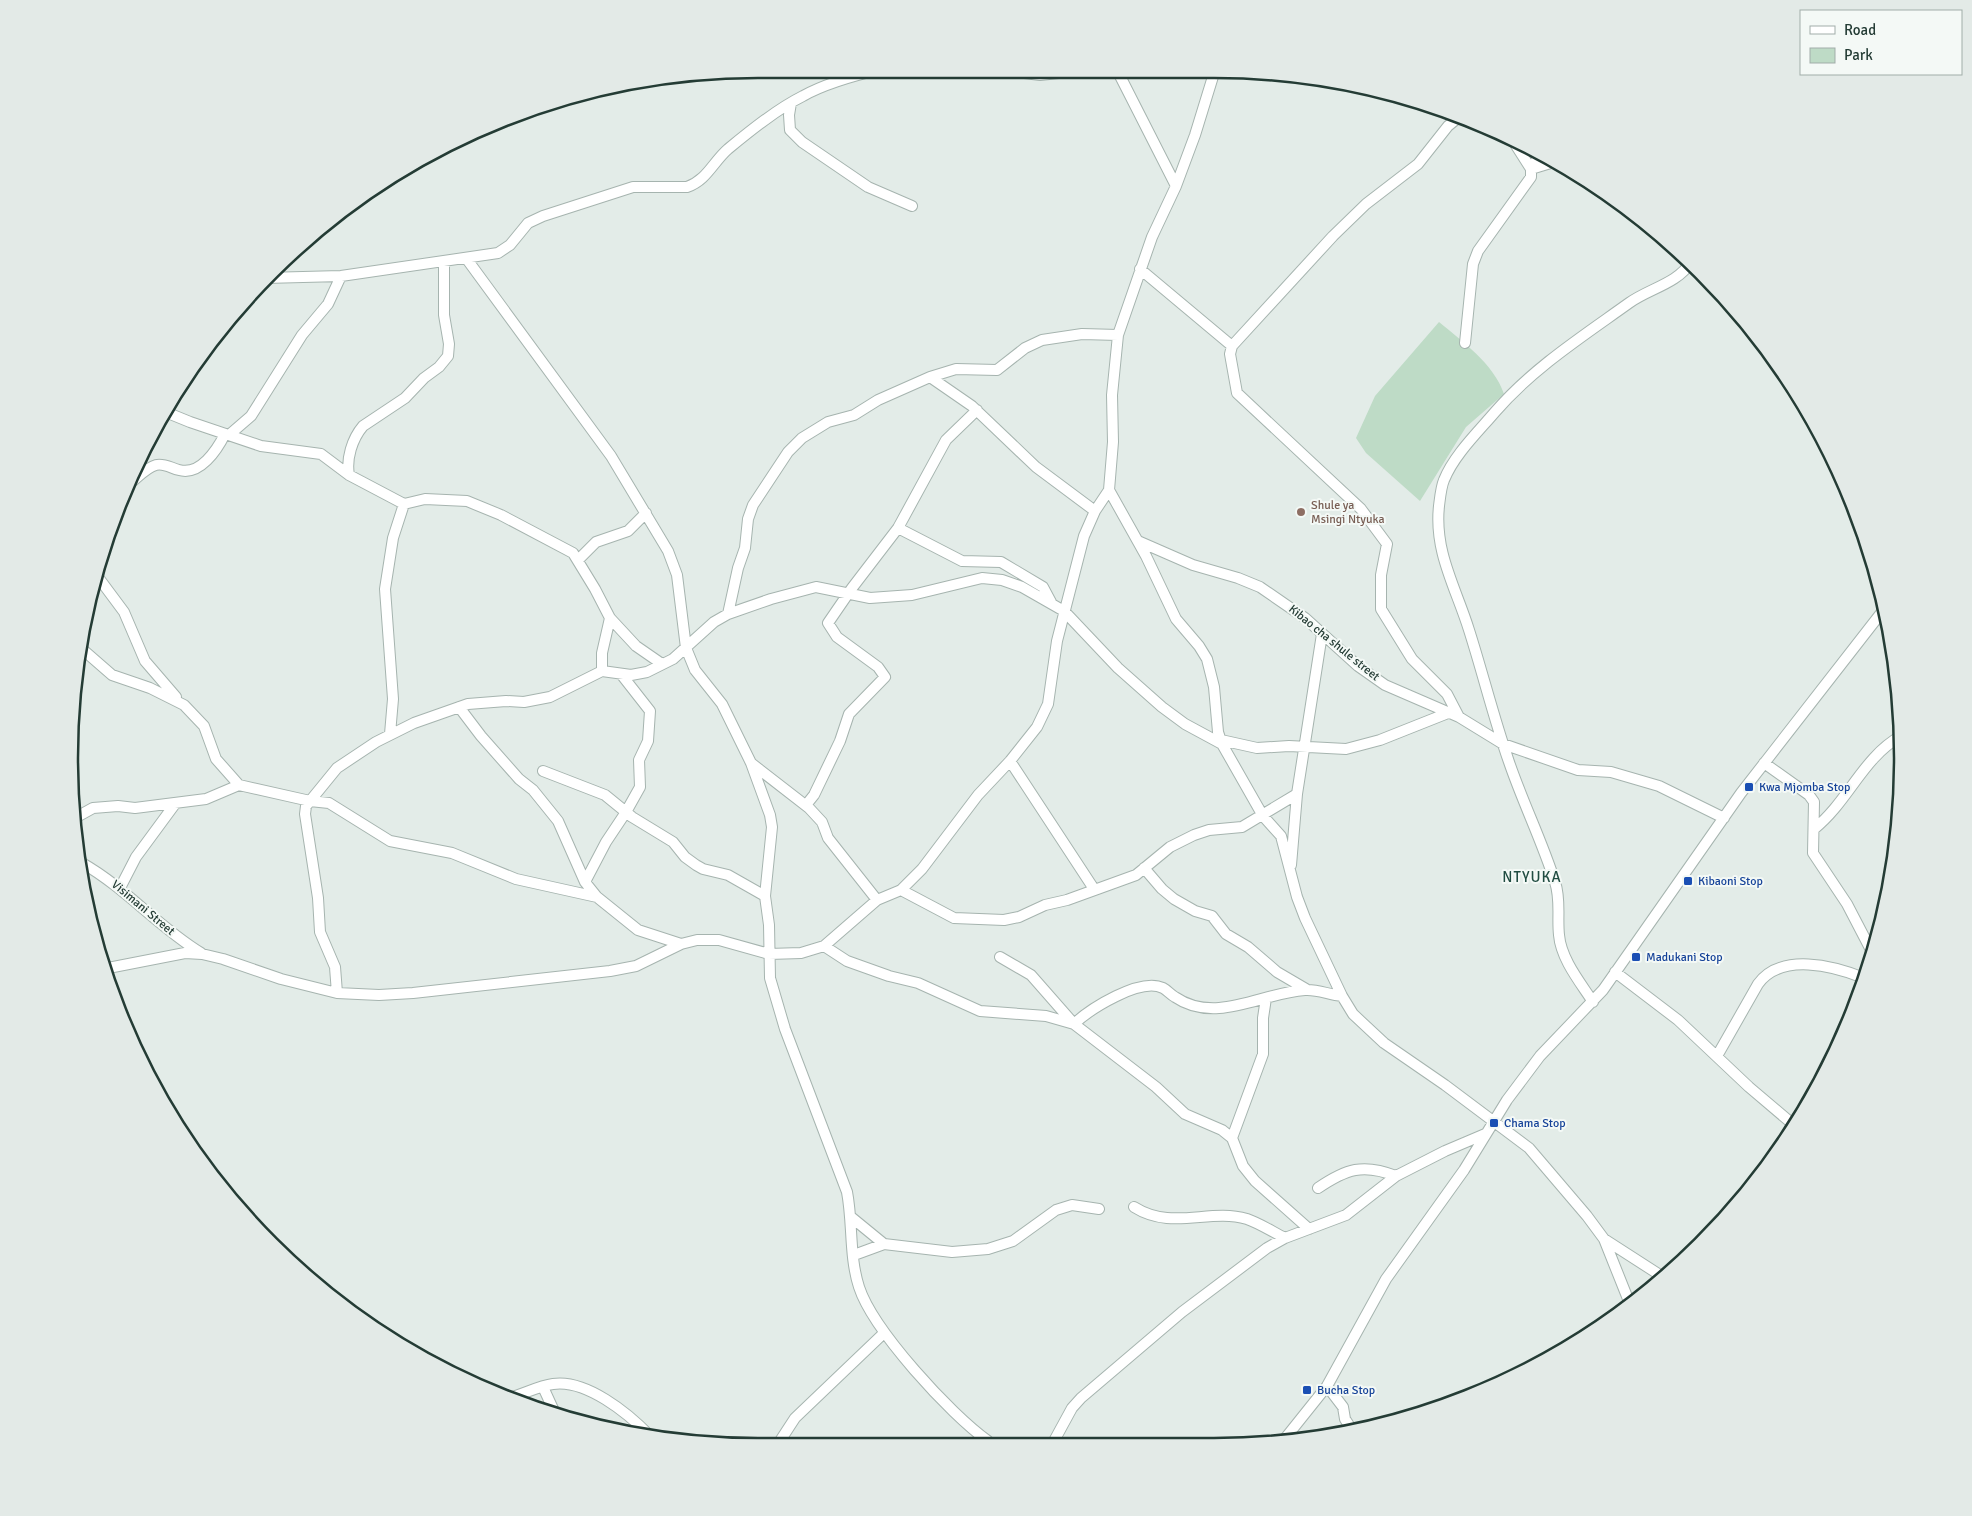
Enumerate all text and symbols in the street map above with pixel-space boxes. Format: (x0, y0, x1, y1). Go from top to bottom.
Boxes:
legend (1800, 10, 1962, 75)
text: Road (1844, 21, 1876, 39)
text: Park (1844, 46, 1873, 64)
place label: Shule ya Msingi Ntyuka (1311, 498, 1385, 527)
marker: Shule ya Msingi Ntyuka (1295, 506, 1307, 518)
street label: Kibao cha shule street (1285, 602, 1383, 684)
place label: Kwa Mjomba Stop (1759, 780, 1850, 795)
marker: Kwa Mjomba Stop (1743, 781, 1755, 793)
district label: NTYUKA (1502, 868, 1562, 886)
place label: Kibaoni Stop (1698, 874, 1763, 889)
marker: Kibaoni Stop (1682, 875, 1694, 887)
street label: Visimani Street (108, 877, 178, 939)
place label: Madukani Stop (1646, 950, 1723, 965)
marker: Madukani Stop (1630, 951, 1642, 963)
place label: Chama Stop (1504, 1116, 1566, 1131)
marker: Chama Stop (1488, 1117, 1500, 1129)
place label: Bucha Stop (1317, 1383, 1375, 1398)
marker: Bucha Stop (1301, 1384, 1313, 1396)

